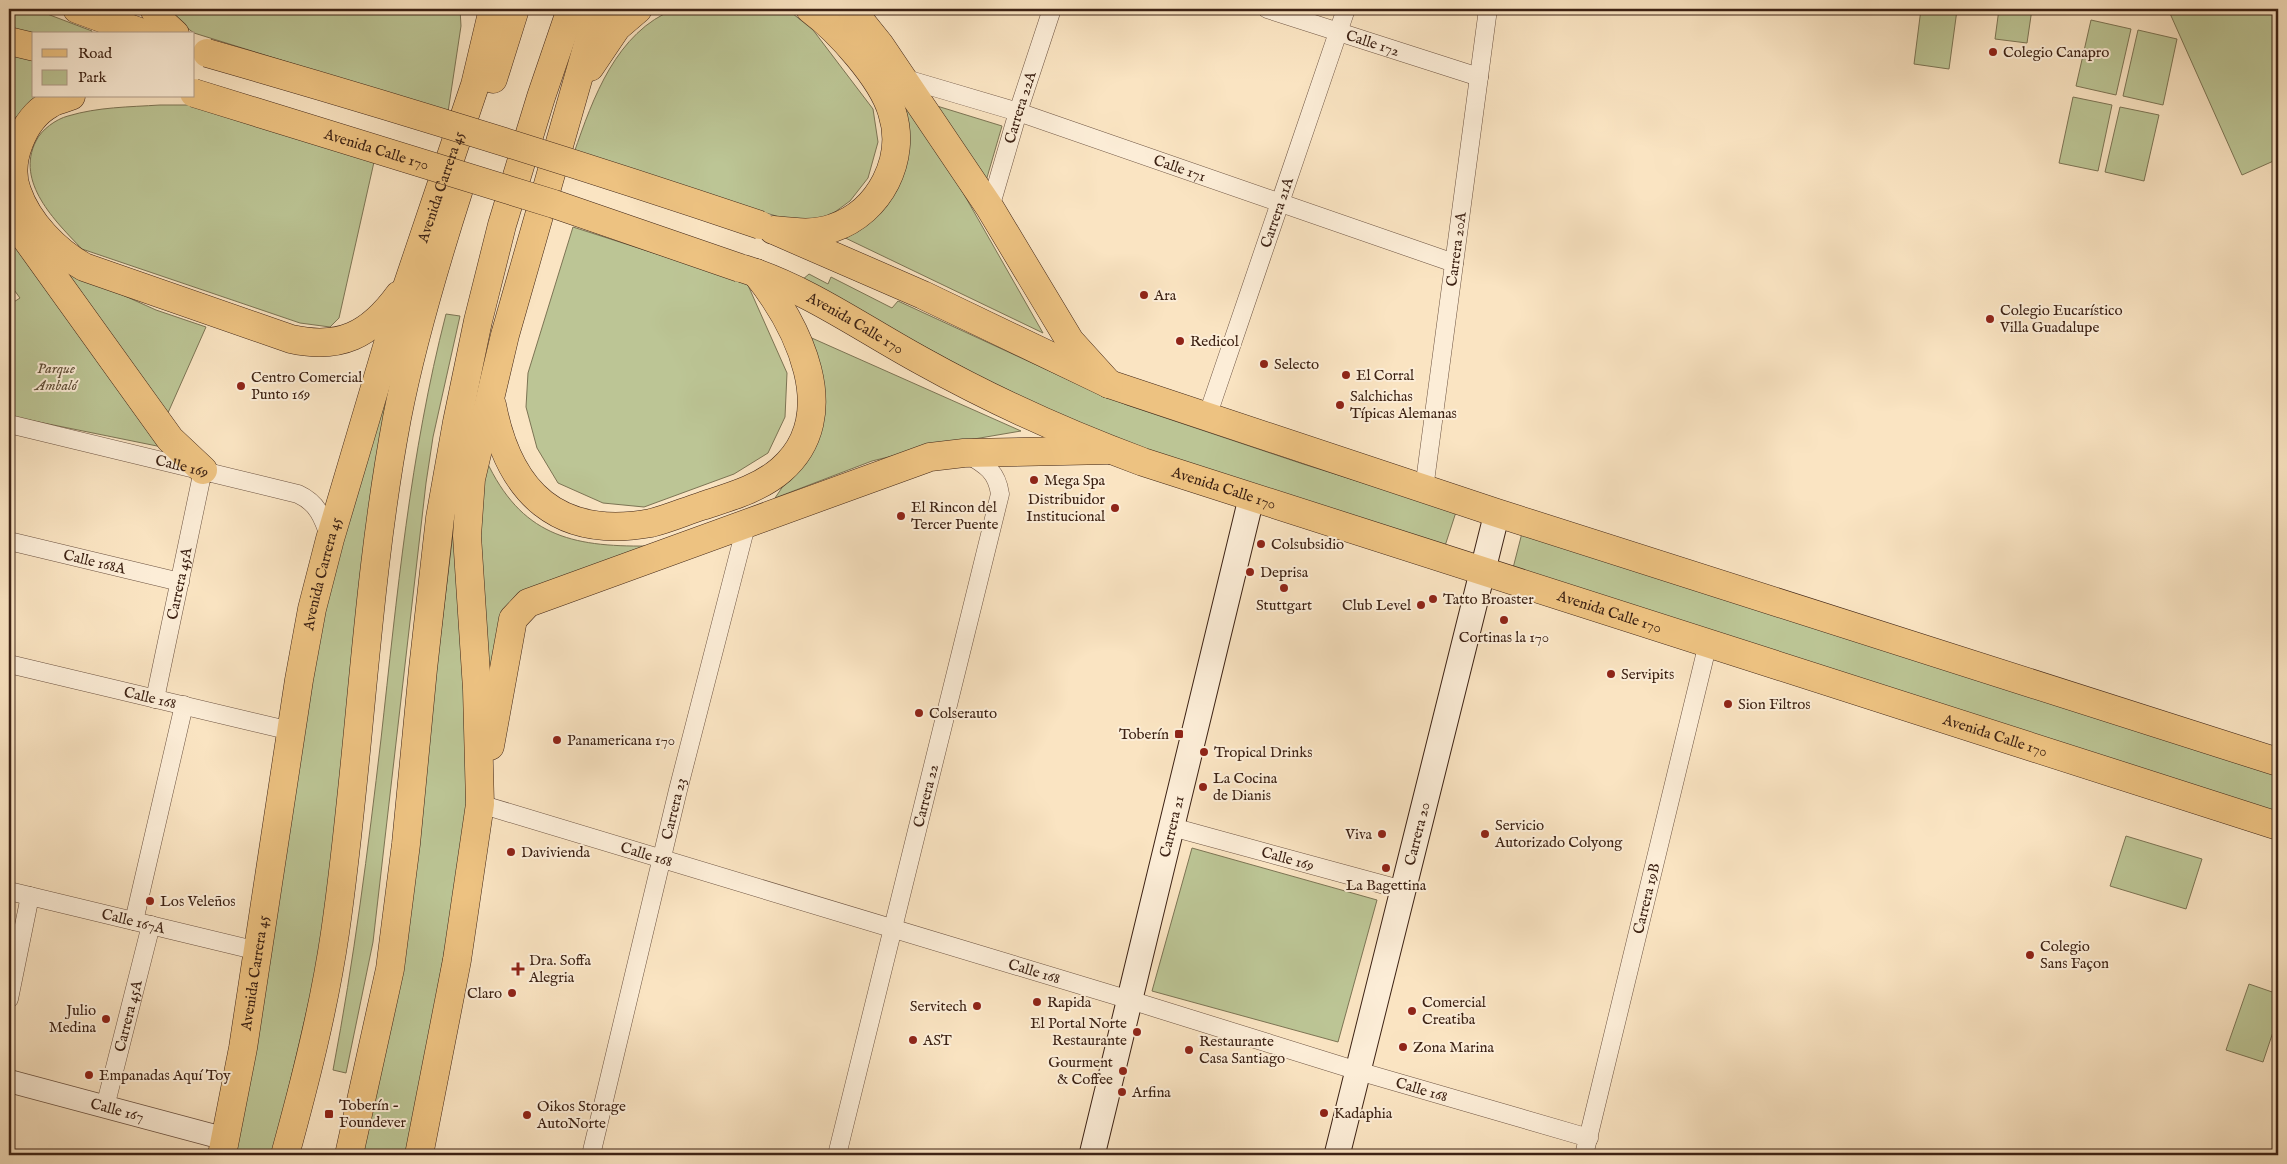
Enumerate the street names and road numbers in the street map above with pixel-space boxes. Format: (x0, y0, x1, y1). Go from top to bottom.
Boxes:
street label: Calle 172 (1343, 26, 1402, 61)
street label: Carrera 22A (1000, 68, 1041, 146)
street label: Avenida Calle 170 (321, 124, 431, 175)
street label: Avenida Carrera 45 (413, 128, 469, 246)
street label: Calle 171 (1151, 151, 1208, 186)
street label: Carrera 21A (1256, 174, 1298, 250)
street label: Carrera 20A (1442, 210, 1471, 288)
street label: Avenida Calle 170 (803, 288, 907, 359)
street label: Calle 169 (153, 451, 210, 482)
street label: Avenida Calle 170 (1168, 463, 1278, 514)
street label: Avenida Carrera 45 (299, 514, 346, 633)
street label: Calle 168A (61, 545, 128, 579)
street label: Carrera 45A (163, 545, 197, 621)
street label: Avenida Calle 170 (1554, 586, 1664, 638)
street label: Calle 168 (122, 683, 178, 713)
street label: Avenida Calle 170 (1940, 710, 2050, 761)
street label: Carrera 22 (909, 762, 943, 829)
street label: Carrera 23 (657, 776, 691, 842)
street label: Carrera 21 (1155, 794, 1189, 860)
street label: Carrera 20 (1400, 800, 1435, 868)
street label: Calle 168 (618, 838, 675, 872)
street label: Calle 169 (1259, 843, 1316, 875)
street label: Carrera 19B (1629, 861, 1664, 936)
street label: Calle 167A (100, 905, 168, 938)
street label: Avenida Carrera 45 (237, 914, 273, 1033)
street label: Calle 168 (1006, 955, 1063, 988)
street label: Carrera 45A (110, 977, 147, 1054)
street label: Calle 168 (1393, 1073, 1450, 1107)
street label: Calle 167 (88, 1094, 146, 1127)

